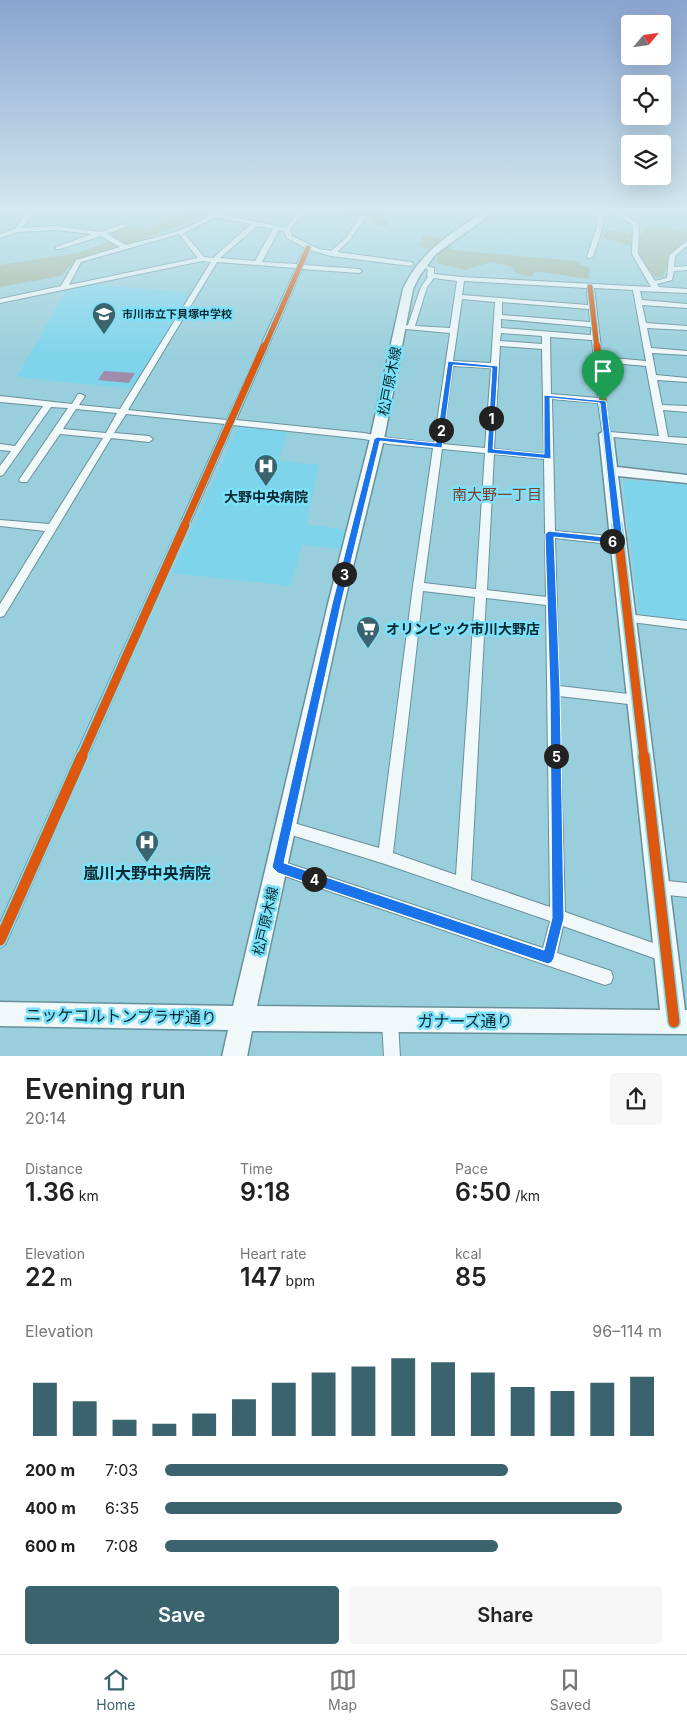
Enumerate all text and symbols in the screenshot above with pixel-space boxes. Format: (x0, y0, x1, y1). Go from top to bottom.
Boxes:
north arrow (621, 15, 671, 65)
map controls (621, 15, 671, 185)
button: locate (621, 75, 671, 125)
button: layers (621, 135, 671, 185)
school or university icon: 市川市立下貝塚中学校 (91, 301, 117, 335)
place label: 市川市立下貝塚中学校 (122, 307, 232, 321)
street label: 松戸原木線 (374, 345, 404, 417)
pin (582, 350, 624, 401)
icon: arrive (589, 357, 617, 385)
pin: 1 (478, 406, 504, 430)
text: 1 (488, 410, 495, 427)
pin: 2 (428, 418, 454, 442)
text: 2 (437, 422, 446, 439)
hospital icon: 大野中央病院 (253, 453, 279, 487)
district label: 南大野一丁目 (452, 485, 542, 504)
place label: 大野中央病院 (224, 488, 308, 505)
pin: 6 (600, 528, 624, 554)
text: 6 (608, 533, 617, 550)
pin: 3 (332, 562, 356, 586)
text: 3 (340, 566, 349, 583)
supermarket icon: オリンピック市川大野店 (355, 615, 381, 649)
place label: オリンピック市川大野店 (386, 620, 540, 637)
pin: 5 (544, 744, 568, 768)
text: 5 (552, 748, 561, 765)
hospital icon: 嵐川大野中央病院 (134, 829, 160, 863)
place label: 嵐川大野中央病院 (83, 863, 211, 883)
pin: 4 (302, 866, 326, 892)
text: 4 (310, 871, 319, 888)
street label: 松戸原木線 (249, 885, 281, 957)
street label: ニッケコルトンプラザ通り (25, 1004, 217, 1028)
street label: ガナーズ通り (417, 1011, 513, 1031)
text: Evening run (25, 1072, 186, 1106)
button: share (610, 1073, 662, 1125)
text: 20:14 (25, 1108, 66, 1128)
text: Distance (25, 1160, 83, 1177)
text: Time (240, 1160, 273, 1177)
text: Pace (455, 1160, 488, 1177)
text: 1.36 (25, 1177, 75, 1207)
text: 9:18 (240, 1177, 291, 1207)
text: 6:50 (455, 1177, 511, 1207)
text: km (75, 1187, 99, 1204)
text: /km (511, 1187, 540, 1204)
text: Elevation (25, 1245, 85, 1262)
text: Heart rate (240, 1245, 306, 1262)
text: kcal (455, 1245, 482, 1262)
text: 22 (25, 1262, 56, 1292)
text: 147 (240, 1262, 282, 1292)
text: 85 (455, 1262, 487, 1292)
text: m (56, 1272, 72, 1289)
text: bpm (282, 1272, 315, 1289)
text: Elevation (25, 1321, 94, 1341)
text: 96–114 m (592, 1321, 662, 1341)
text: 200 m (25, 1460, 75, 1480)
text: 7:03 (105, 1460, 138, 1480)
text: 400 m (25, 1498, 76, 1518)
text: 6:35 (105, 1498, 139, 1518)
text: 600 m (25, 1536, 75, 1556)
text: 7:08 (105, 1536, 138, 1556)
button: Save (25, 1586, 339, 1644)
button: Share (349, 1586, 662, 1644)
tab: Home (96, 1666, 136, 1713)
tab: Map (328, 1666, 357, 1713)
tab: Saved (550, 1666, 591, 1713)

